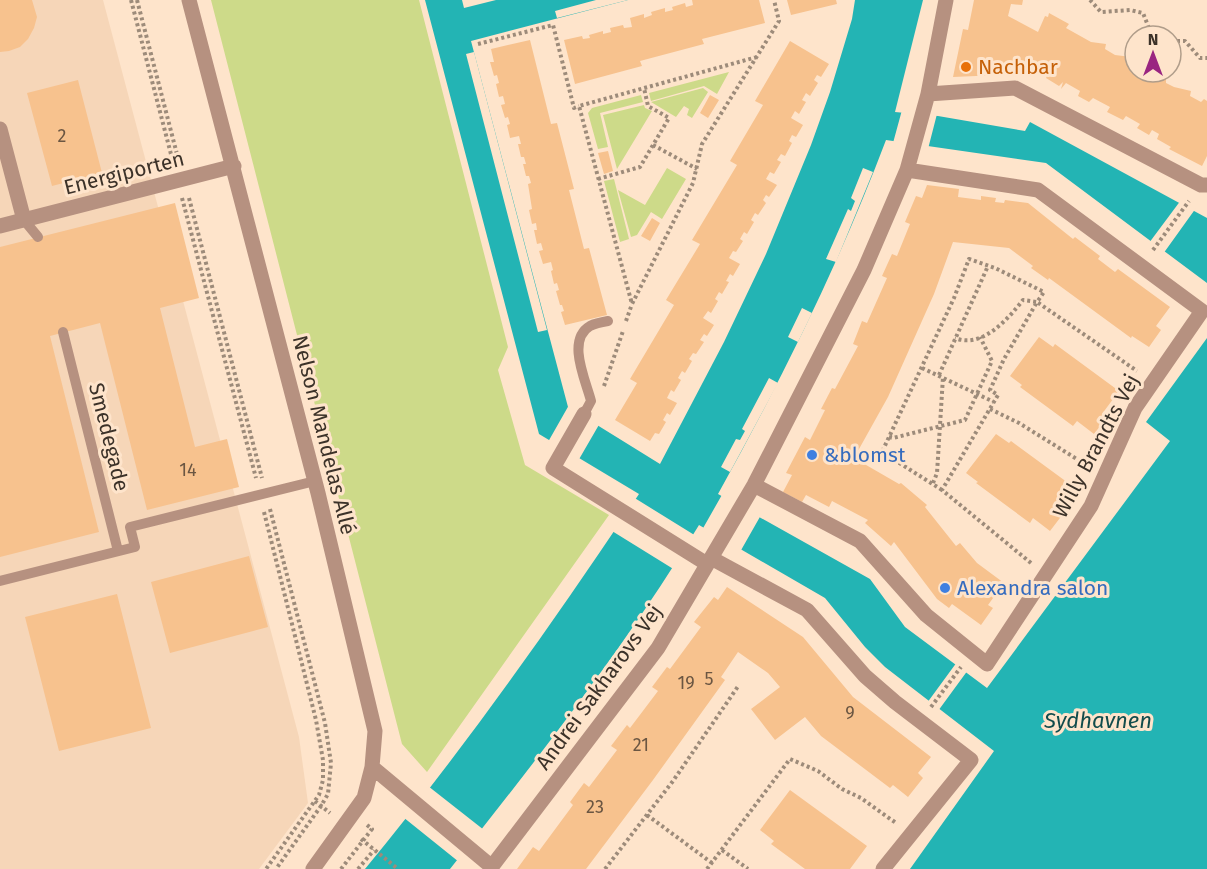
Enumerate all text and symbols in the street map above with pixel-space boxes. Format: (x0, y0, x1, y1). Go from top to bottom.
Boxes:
north arrow (1123, 24, 1183, 84)
text: N (1148, 30, 1158, 49)
place label: Nachbar (978, 54, 1058, 80)
marker: Nachbar (959, 60, 973, 74)
house number: 2 (58, 125, 67, 147)
street label: Energiporten (61, 145, 187, 201)
street label: Nelson Mandelas Allé (287, 333, 361, 537)
street label: Willy Brandts Vej (1047, 370, 1145, 522)
street label: Smedegade (83, 380, 135, 494)
place label: &blomst (824, 442, 906, 468)
marker: &blomst (805, 448, 819, 462)
house number: 14 (179, 459, 197, 481)
place label: Alexandra salon (957, 575, 1108, 601)
marker: Alexandra salon (938, 581, 952, 595)
street label: Andrei Sakharovs Vej (530, 599, 668, 775)
house number: 5 (704, 668, 714, 690)
house number: 19 (677, 672, 695, 694)
house number: 9 (845, 702, 855, 724)
water label: Sydhavnen (1043, 707, 1152, 734)
house number: 21 (633, 734, 649, 756)
house number: 23 (586, 796, 604, 818)

